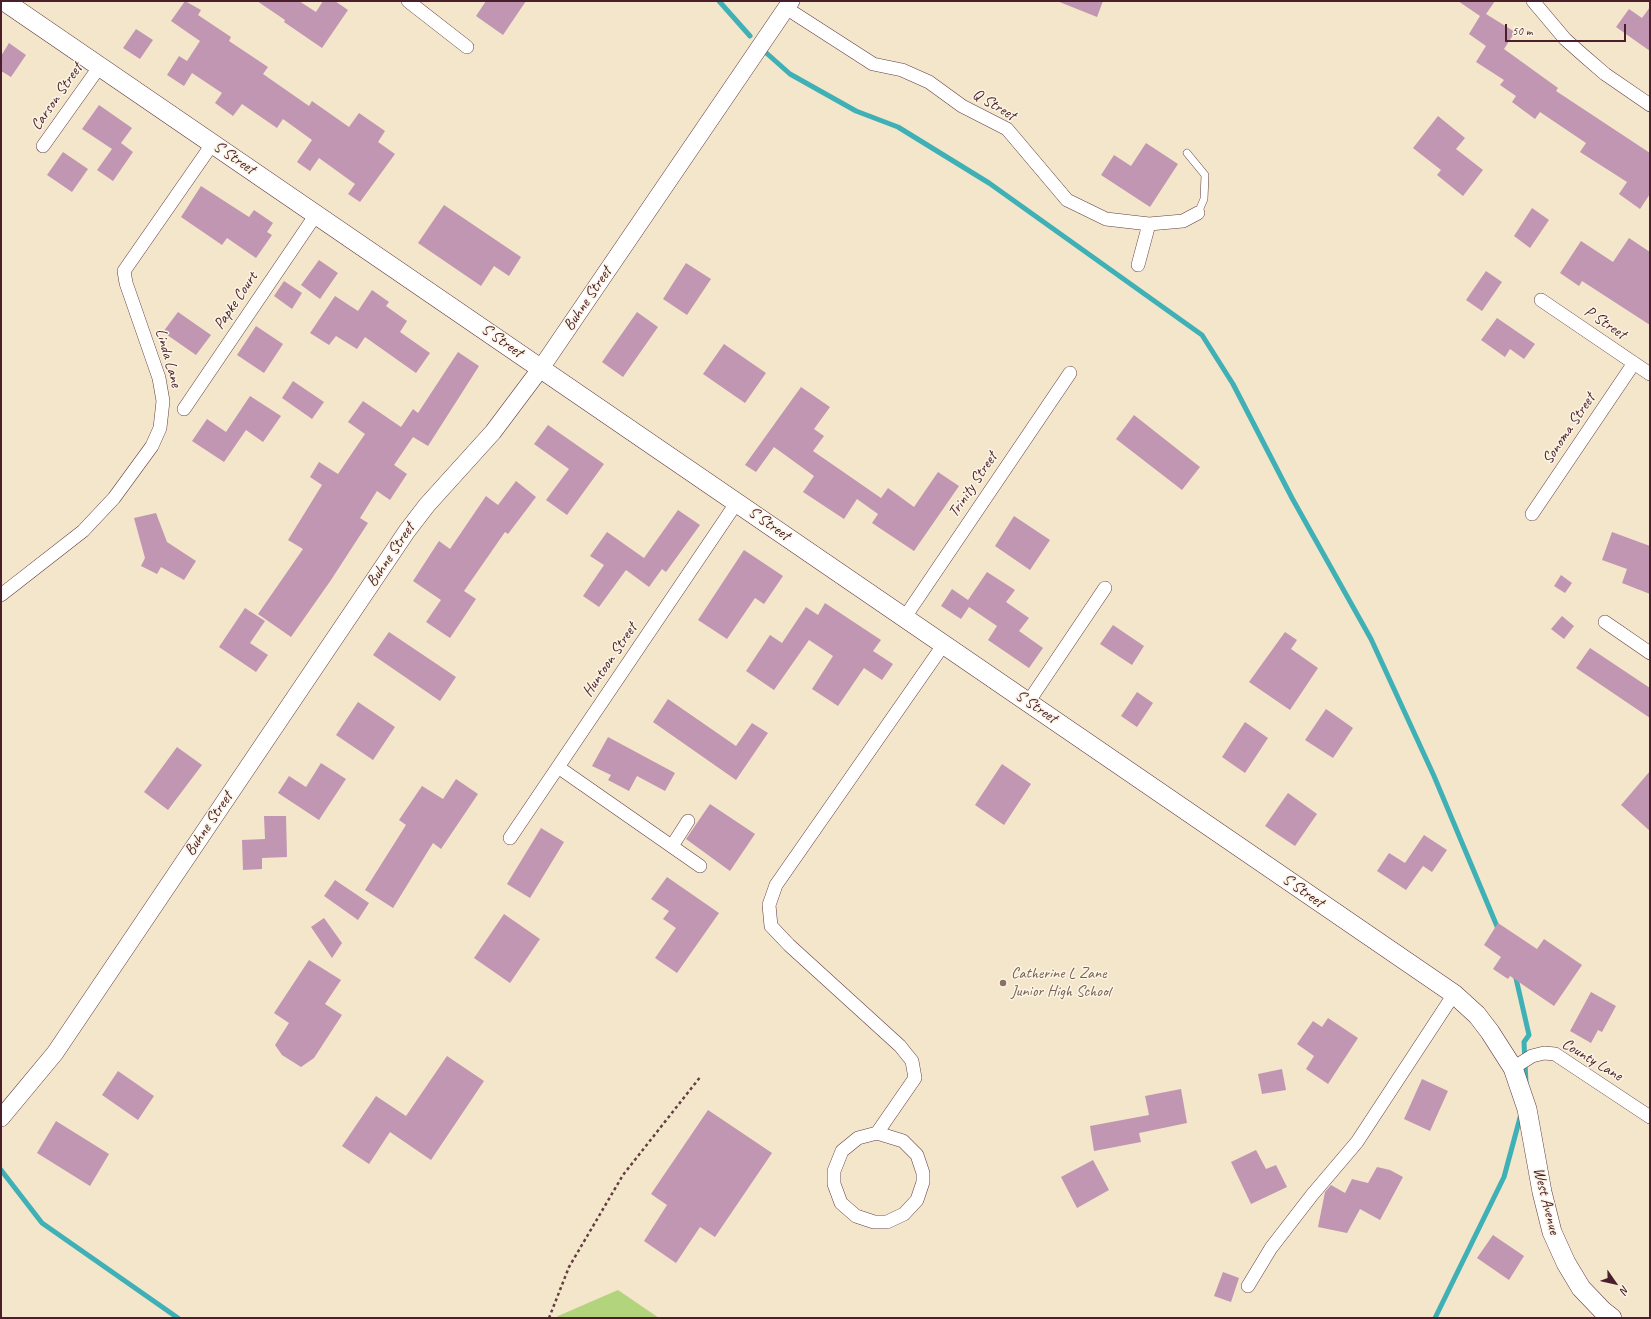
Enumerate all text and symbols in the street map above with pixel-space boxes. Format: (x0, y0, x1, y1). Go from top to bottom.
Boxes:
scale bar (1507, 16, 1628, 42)
text: 50 m (1512, 23, 1532, 39)
street label: Carson Street (27, 60, 87, 134)
street label: Q Street (969, 85, 1019, 125)
street label: S Street (209, 137, 259, 179)
street label: Buhne Street (560, 263, 616, 335)
street label: Papke Court (210, 269, 262, 333)
street label: P Street (1581, 302, 1629, 344)
street label: S Street (477, 320, 527, 362)
street label: Linda Lane (151, 327, 185, 389)
street label: Sonoma Street (1538, 390, 1600, 468)
street label: Trinity Street (944, 449, 1002, 521)
street label: S Street (744, 503, 794, 545)
street label: Buhne Street (363, 519, 419, 591)
street label: Huntoon Street (578, 620, 642, 700)
street label: S Street (1011, 686, 1061, 728)
street label: Buhne Street (181, 788, 237, 860)
street label: S Street (1278, 870, 1328, 912)
place label: Catherine L Zane Junior High School (1011, 964, 1110, 1002)
marker: Catherine L Zane Junior High School (998, 978, 1008, 988)
street label: County Lane (1558, 1034, 1626, 1086)
street label: West Avenue (1528, 1166, 1564, 1236)
north arrow (1595, 1263, 1635, 1303)
text: N (1617, 1283, 1633, 1296)

